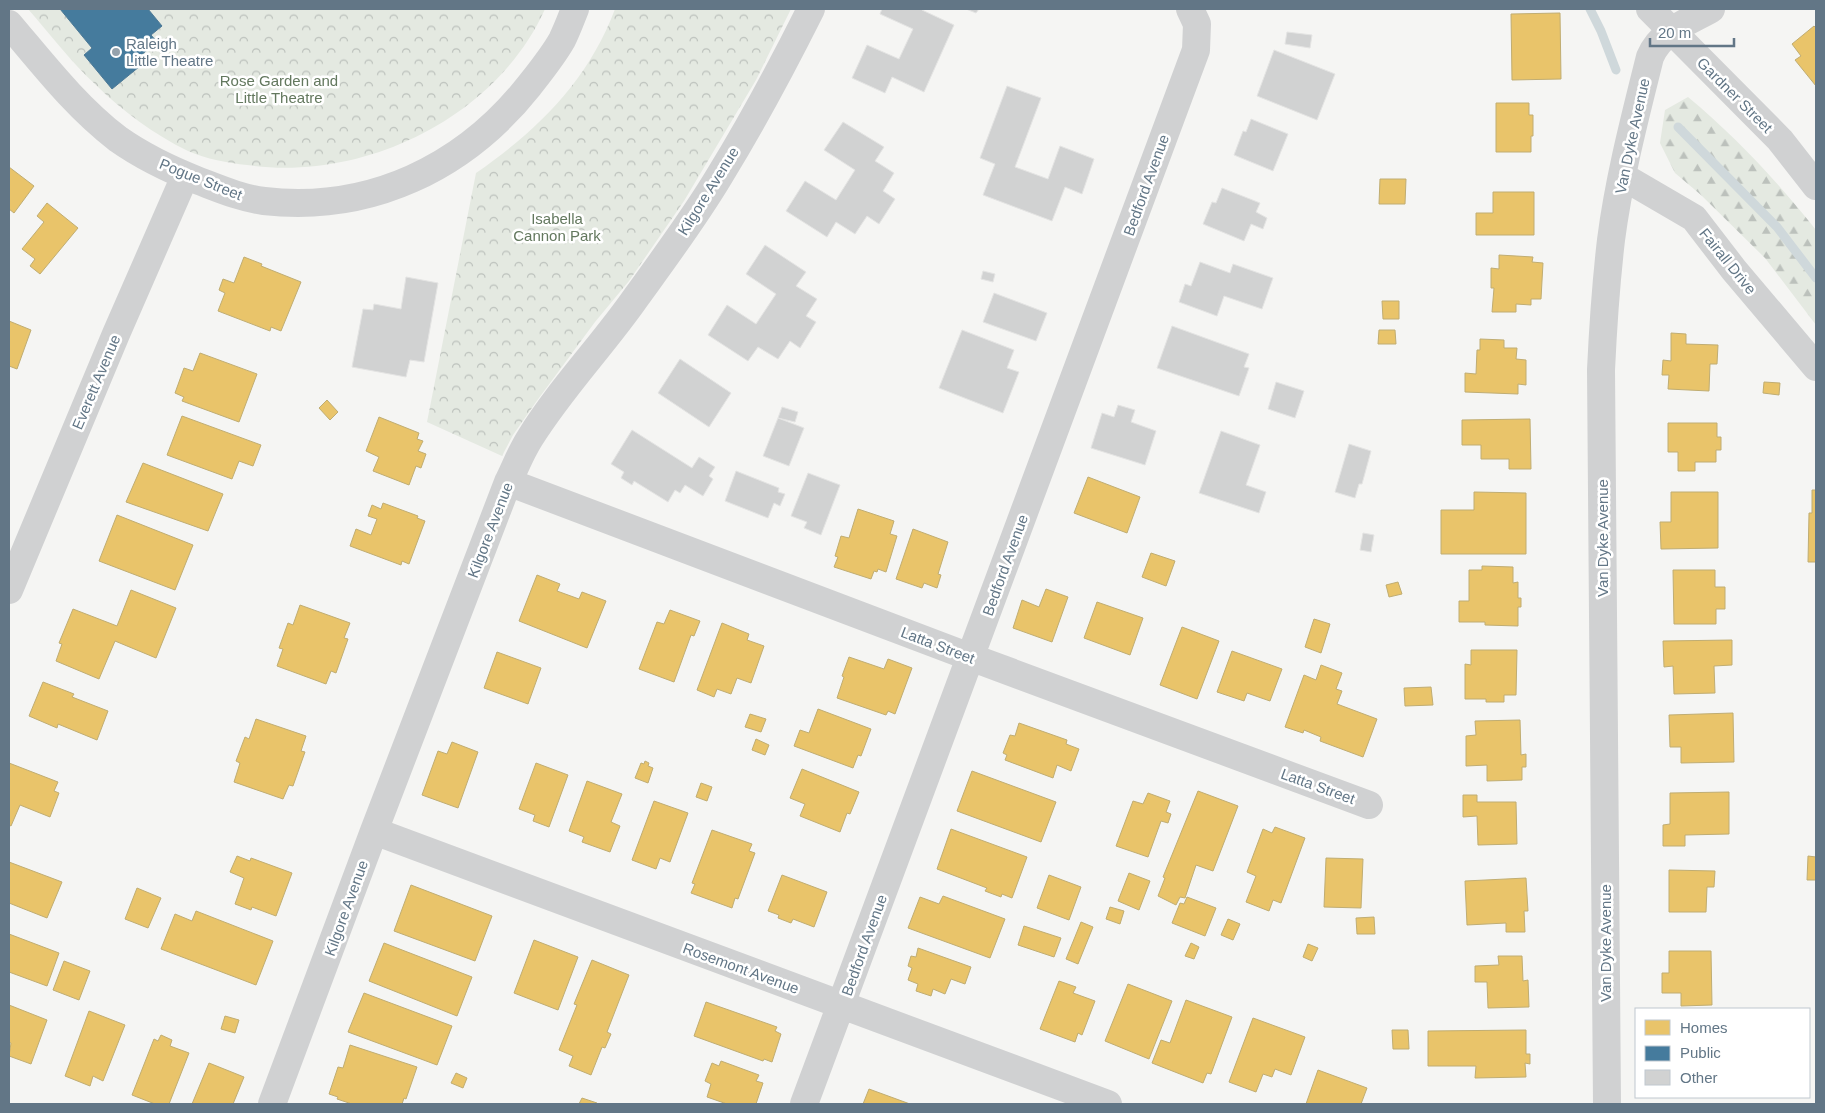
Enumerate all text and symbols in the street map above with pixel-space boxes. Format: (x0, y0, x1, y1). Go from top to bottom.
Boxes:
scale bar (1650, 15, 1734, 47)
text: 20 m (1658, 24, 1691, 41)
place label: Raleigh Little Theatre (126, 35, 213, 69)
marker: Raleigh Little Theatre (110, 46, 122, 58)
street label: Gardner Street (1694, 54, 1777, 137)
park label: Rose Garden and Little Theatre (220, 72, 338, 106)
street label: Van Dyke Avenue (1611, 77, 1653, 195)
street label: Bedford Avenue (1120, 132, 1172, 238)
street label: Kilgore Avenue (674, 144, 742, 238)
street label: Pogue Street (157, 155, 246, 204)
park label: Isabella Cannon Park (513, 210, 601, 244)
street label: Fairall Drive (1696, 225, 1760, 297)
street label: Everett Avenue (68, 332, 124, 432)
street label: Van Dyke Avenue (1594, 479, 1611, 597)
street label: Kilgore Avenue (464, 480, 516, 580)
street label: Bedford Avenue (979, 512, 1031, 618)
street label: Latta Street (899, 623, 978, 667)
street label: Latta Street (1279, 765, 1358, 808)
street label: Kilgore Avenue (321, 858, 371, 958)
street label: Van Dyke Avenue (1597, 884, 1614, 1002)
street label: Bedford Avenue (838, 892, 890, 998)
street label: Rosemont Avenue (681, 939, 801, 997)
legend (1635, 1008, 1810, 1098)
text: Homes (1680, 1019, 1728, 1036)
text: Public (1680, 1044, 1721, 1061)
text: Other (1680, 1069, 1718, 1086)

